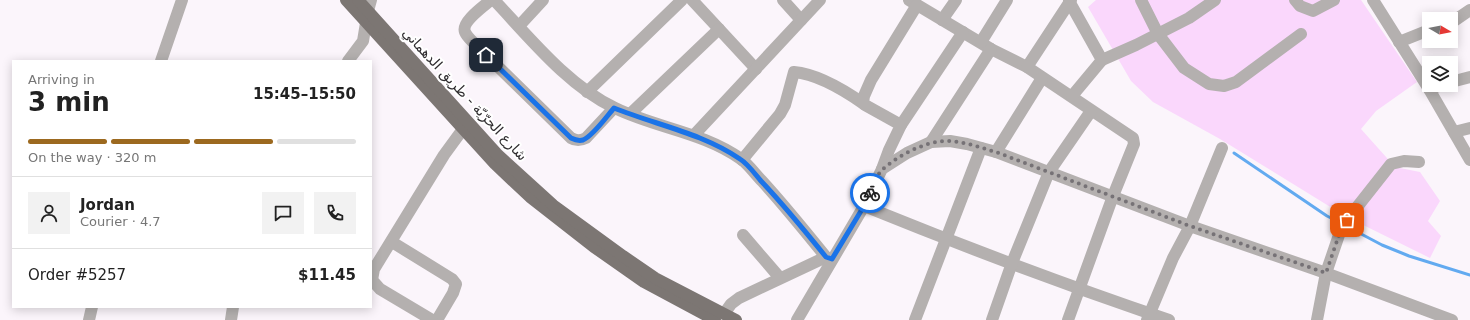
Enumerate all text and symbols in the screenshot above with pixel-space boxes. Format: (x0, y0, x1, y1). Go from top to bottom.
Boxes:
north arrow (1422, 12, 1458, 48)
map controls (1422, 12, 1458, 92)
street label: شارع الحرّيّة - طريق الدهماني (399, 24, 531, 164)
pin (469, 38, 503, 72)
icon: home (475, 44, 497, 66)
button: layers (1422, 56, 1458, 92)
text: Arriving in (28, 72, 95, 87)
text: 15:45–15:50 (253, 85, 356, 103)
text: 3 min (28, 87, 110, 117)
text: On the way · 320 m (28, 150, 156, 165)
courier (850, 173, 890, 213)
icon: bike (859, 182, 881, 204)
button: person (28, 192, 70, 234)
button: chat (262, 192, 304, 234)
button: phone (314, 192, 356, 234)
text: Jordan (80, 196, 135, 214)
pin (1330, 203, 1364, 237)
icon: bag (1336, 209, 1358, 231)
text: Courier · 4.7 (80, 214, 161, 229)
text: Order #5257 (28, 266, 126, 284)
text: $11.45 (298, 266, 356, 284)

